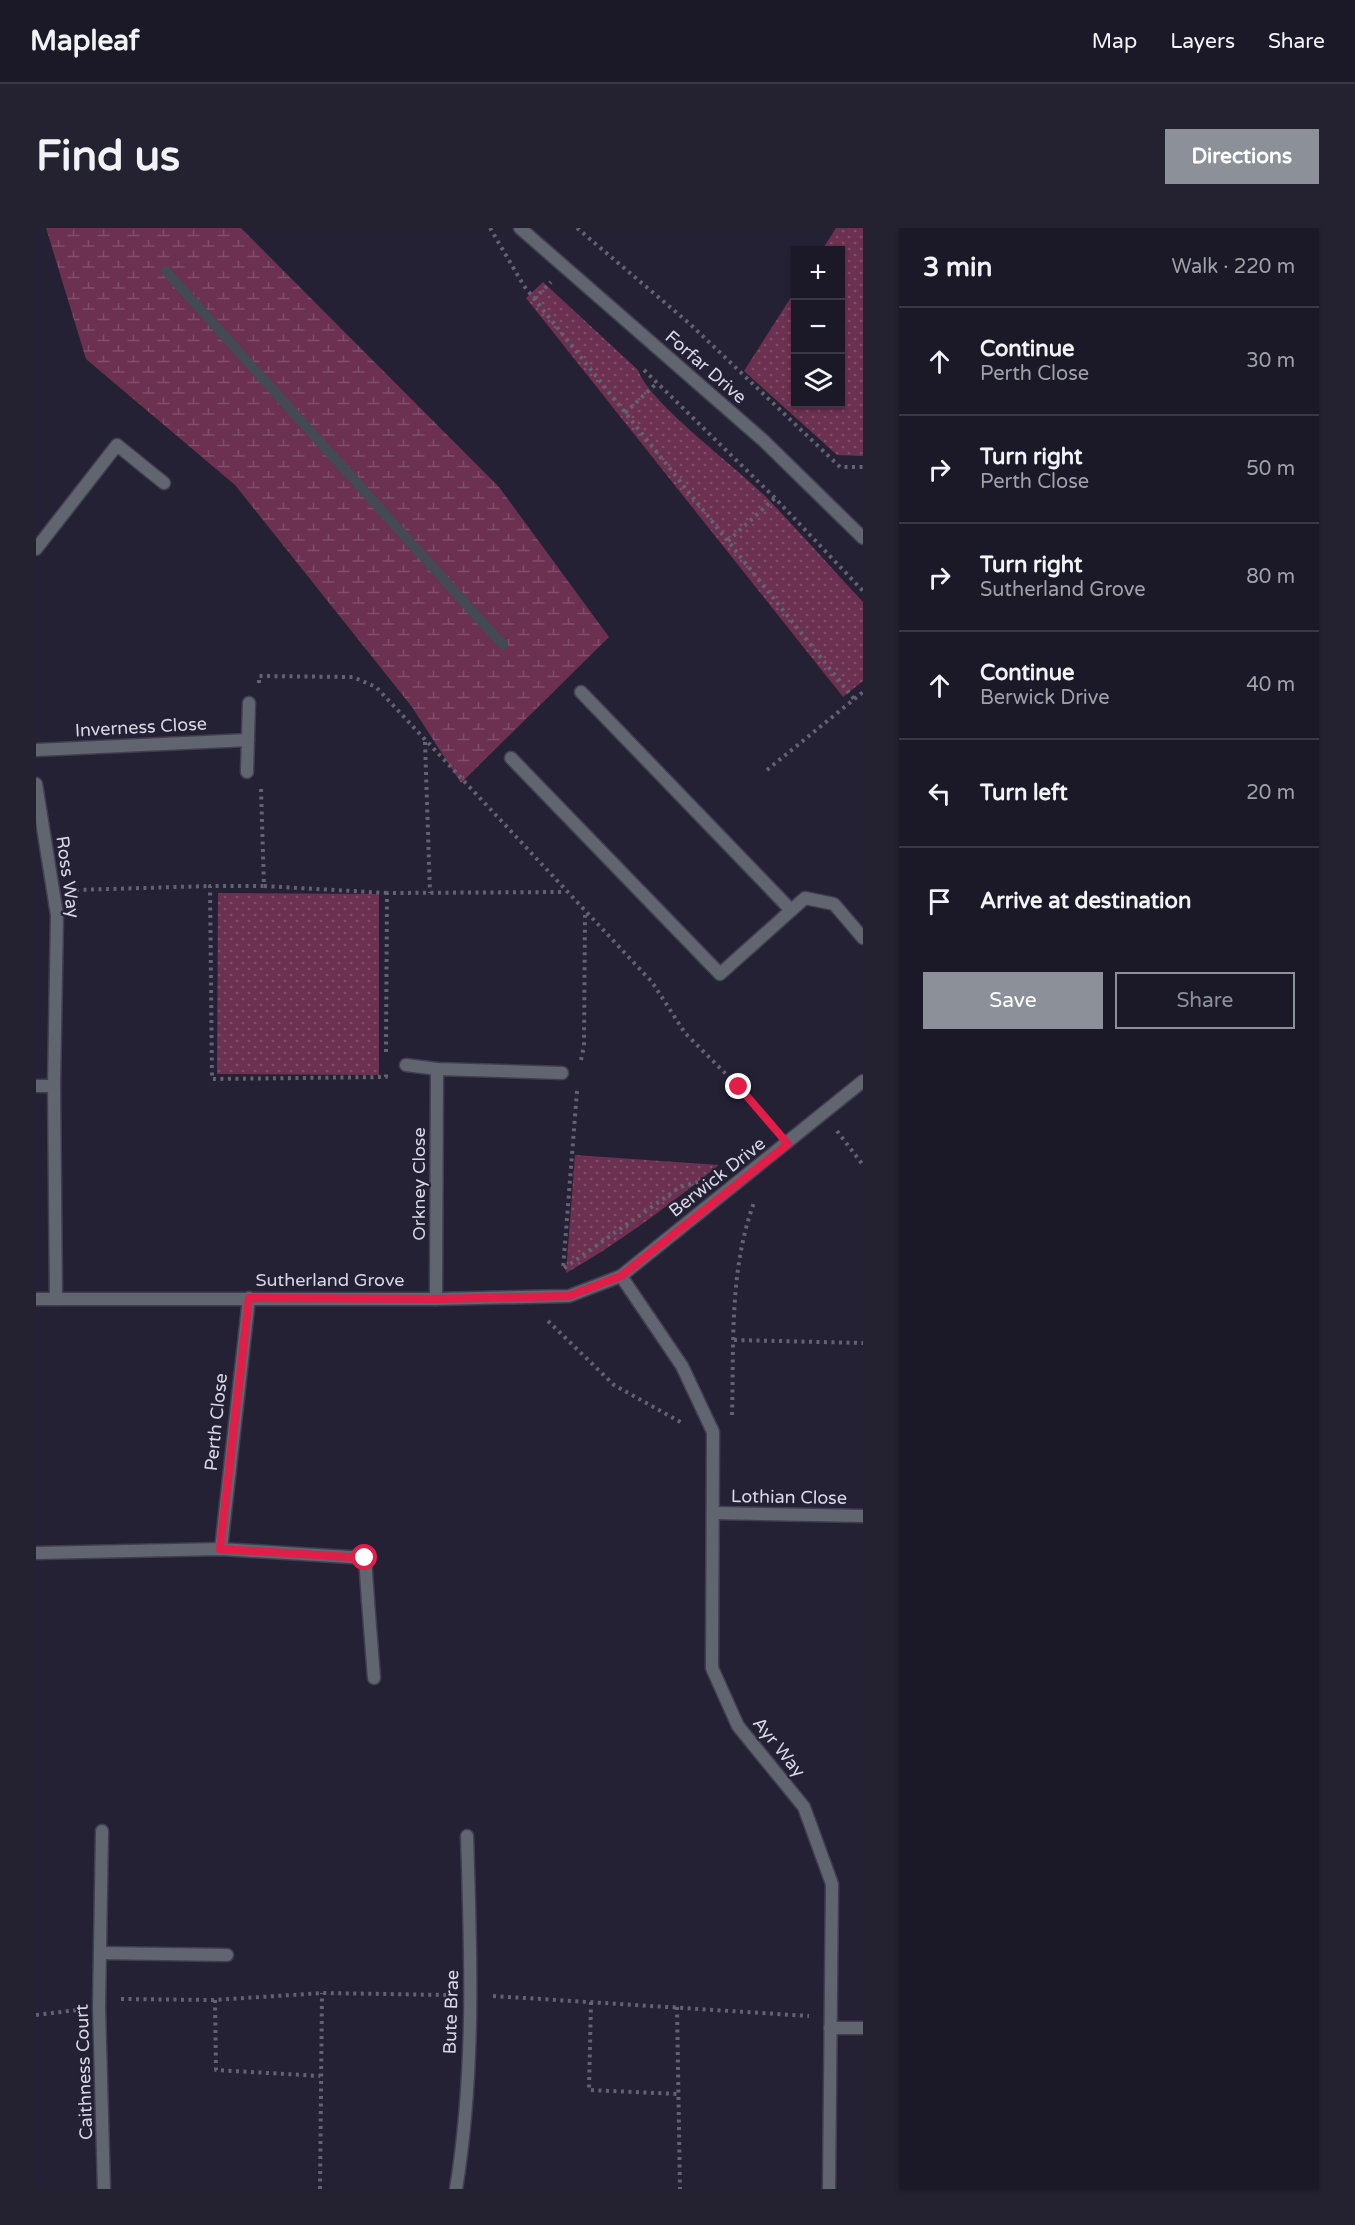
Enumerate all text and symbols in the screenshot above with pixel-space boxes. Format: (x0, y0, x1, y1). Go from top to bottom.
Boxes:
text: Mapleaf (30, 24, 139, 58)
text: Map (1092, 29, 1137, 54)
text: Layers (1170, 29, 1235, 54)
text: Share (1268, 29, 1325, 54)
button: Directions (1165, 129, 1319, 184)
text: Find us (36, 131, 180, 182)
map controls (791, 246, 845, 408)
button: + (791, 246, 845, 300)
text: 3 min (923, 252, 992, 283)
text: Walk · 220 m (1172, 255, 1295, 279)
button: − (791, 300, 845, 354)
street label: Forfar Drive (661, 326, 751, 408)
text: Continue (980, 336, 1075, 362)
icon: ahead (923, 345, 956, 378)
text: 30 m (1246, 349, 1295, 373)
button: layers (791, 354, 845, 408)
text: Perth Close (980, 362, 1089, 386)
text: Turn right (980, 444, 1082, 470)
icon: right (923, 453, 956, 486)
text: 50 m (1246, 457, 1295, 481)
text: Perth Close (980, 470, 1089, 494)
text: Turn right (980, 552, 1082, 578)
icon: right (923, 561, 956, 594)
text: 80 m (1246, 565, 1295, 589)
text: Sutherland Grove (980, 578, 1146, 602)
text: Continue (980, 660, 1075, 686)
icon: ahead (923, 669, 956, 702)
text: 40 m (1246, 673, 1295, 697)
text: Berwick Drive (980, 686, 1110, 710)
street label: Inverness Close (74, 713, 208, 741)
icon: left (923, 777, 956, 810)
text: Turn left (980, 780, 1068, 806)
text: 20 m (1246, 781, 1295, 805)
street label: Ross Way (51, 834, 85, 920)
icon: arrive (923, 885, 956, 918)
text: Arrive at destination (980, 888, 1191, 914)
button: Save (923, 972, 1103, 1029)
button: Share (1115, 972, 1295, 1029)
route end (725, 1073, 751, 1099)
street label: Orkney Close (408, 1127, 430, 1241)
street label: Berwick Drive (664, 1132, 770, 1222)
street label: Sutherland Grove (255, 1269, 405, 1291)
street label: Perth Close (200, 1372, 232, 1472)
street label: Lothian Close (731, 1485, 847, 1509)
route start (351, 1544, 377, 1570)
street label: Ayr Way (748, 1712, 810, 1782)
street label: Bute Brae (439, 1969, 463, 2055)
street label: Caithness Court (71, 2004, 97, 2140)

